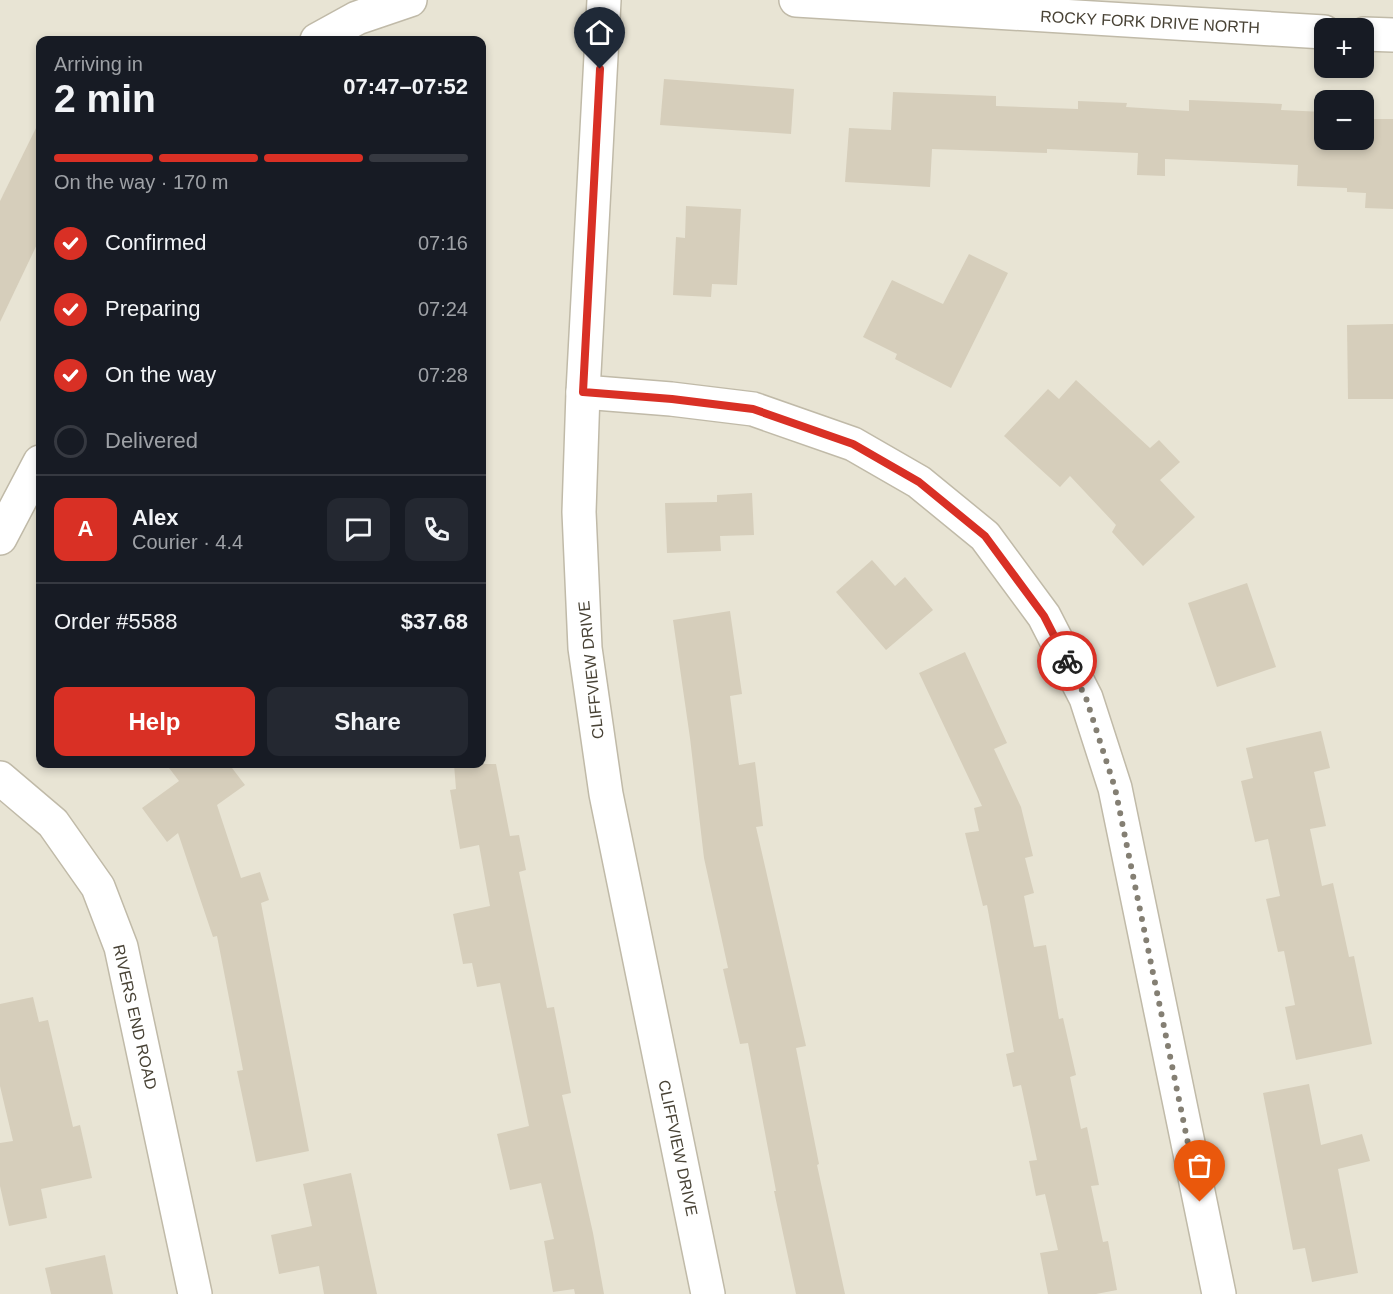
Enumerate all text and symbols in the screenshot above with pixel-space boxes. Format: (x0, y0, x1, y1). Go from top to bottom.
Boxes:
pin (574, 7, 625, 69)
street label: ROCKY FORK DRIVE NORTH (1040, 8, 1260, 36)
icon: home (583, 16, 616, 49)
map controls (1314, 18, 1374, 150)
button: + (1314, 18, 1374, 78)
text: Arriving in (54, 53, 143, 75)
text: 07:47–07:52 (343, 74, 468, 99)
text: 2 min (54, 77, 156, 120)
button: − (1314, 90, 1374, 150)
text: On the way · 170 m (54, 171, 229, 193)
icon: check (54, 227, 87, 260)
text: Confirmed (105, 230, 206, 255)
text: 07:16 (418, 232, 468, 254)
icon: check (54, 293, 87, 326)
text: Preparing (105, 296, 200, 321)
text: 07:24 (418, 298, 468, 320)
icon: check (54, 359, 87, 392)
text: On the way (105, 362, 216, 387)
text: 07:28 (418, 364, 468, 386)
text: Delivered (105, 428, 198, 453)
button: chat (327, 498, 390, 561)
button: phone (405, 498, 468, 561)
text: Alex (132, 505, 178, 530)
text: A (78, 516, 93, 541)
text: Courier · 4.4 (132, 531, 243, 553)
street label: CLIFFVIEW DRIVE (575, 600, 607, 740)
text: Order #5588 (54, 609, 178, 634)
text: $37.68 (401, 609, 468, 634)
courier (1037, 631, 1097, 691)
icon: bike (1051, 645, 1084, 678)
button: Help (54, 687, 255, 756)
button: Share (267, 687, 468, 756)
street label: RIVERS END ROAD (110, 943, 160, 1091)
street label: CLIFFVIEW DRIVE (655, 1078, 701, 1218)
pin (1174, 1140, 1225, 1202)
icon: bag (1183, 1149, 1216, 1182)

